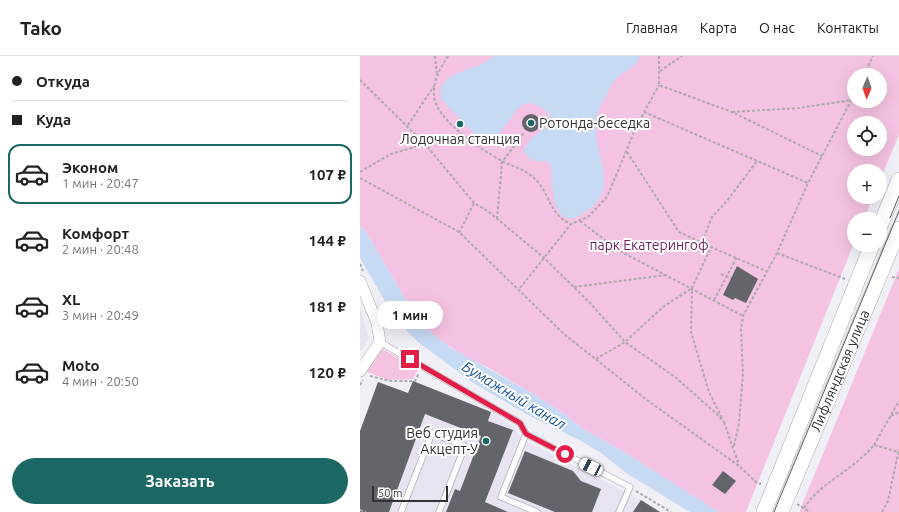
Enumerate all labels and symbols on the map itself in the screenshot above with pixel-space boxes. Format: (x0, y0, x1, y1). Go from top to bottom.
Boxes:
north arrow (847, 68, 887, 108)
place label: Ротонда-беседка (539, 115, 650, 131)
marker: Ротонда-беседка (526, 118, 536, 128)
marker: Лодочная станция (455, 119, 465, 129)
place label: Лодочная станция (400, 131, 520, 147)
park label: парк Екатерингоф (589, 237, 709, 253)
callout: 1 мин (377, 301, 443, 329)
street label: Лифляндская улица (807, 307, 872, 434)
route end (401, 350, 419, 368)
water label: Бумажный канал (459, 357, 569, 433)
place label: Веб студия Акцепт-У (406, 425, 478, 457)
marker: Веб студия Акцепт-У (481, 436, 491, 446)
route start (556, 445, 574, 463)
car (578, 456, 604, 478)
scale bar (372, 484, 448, 503)

